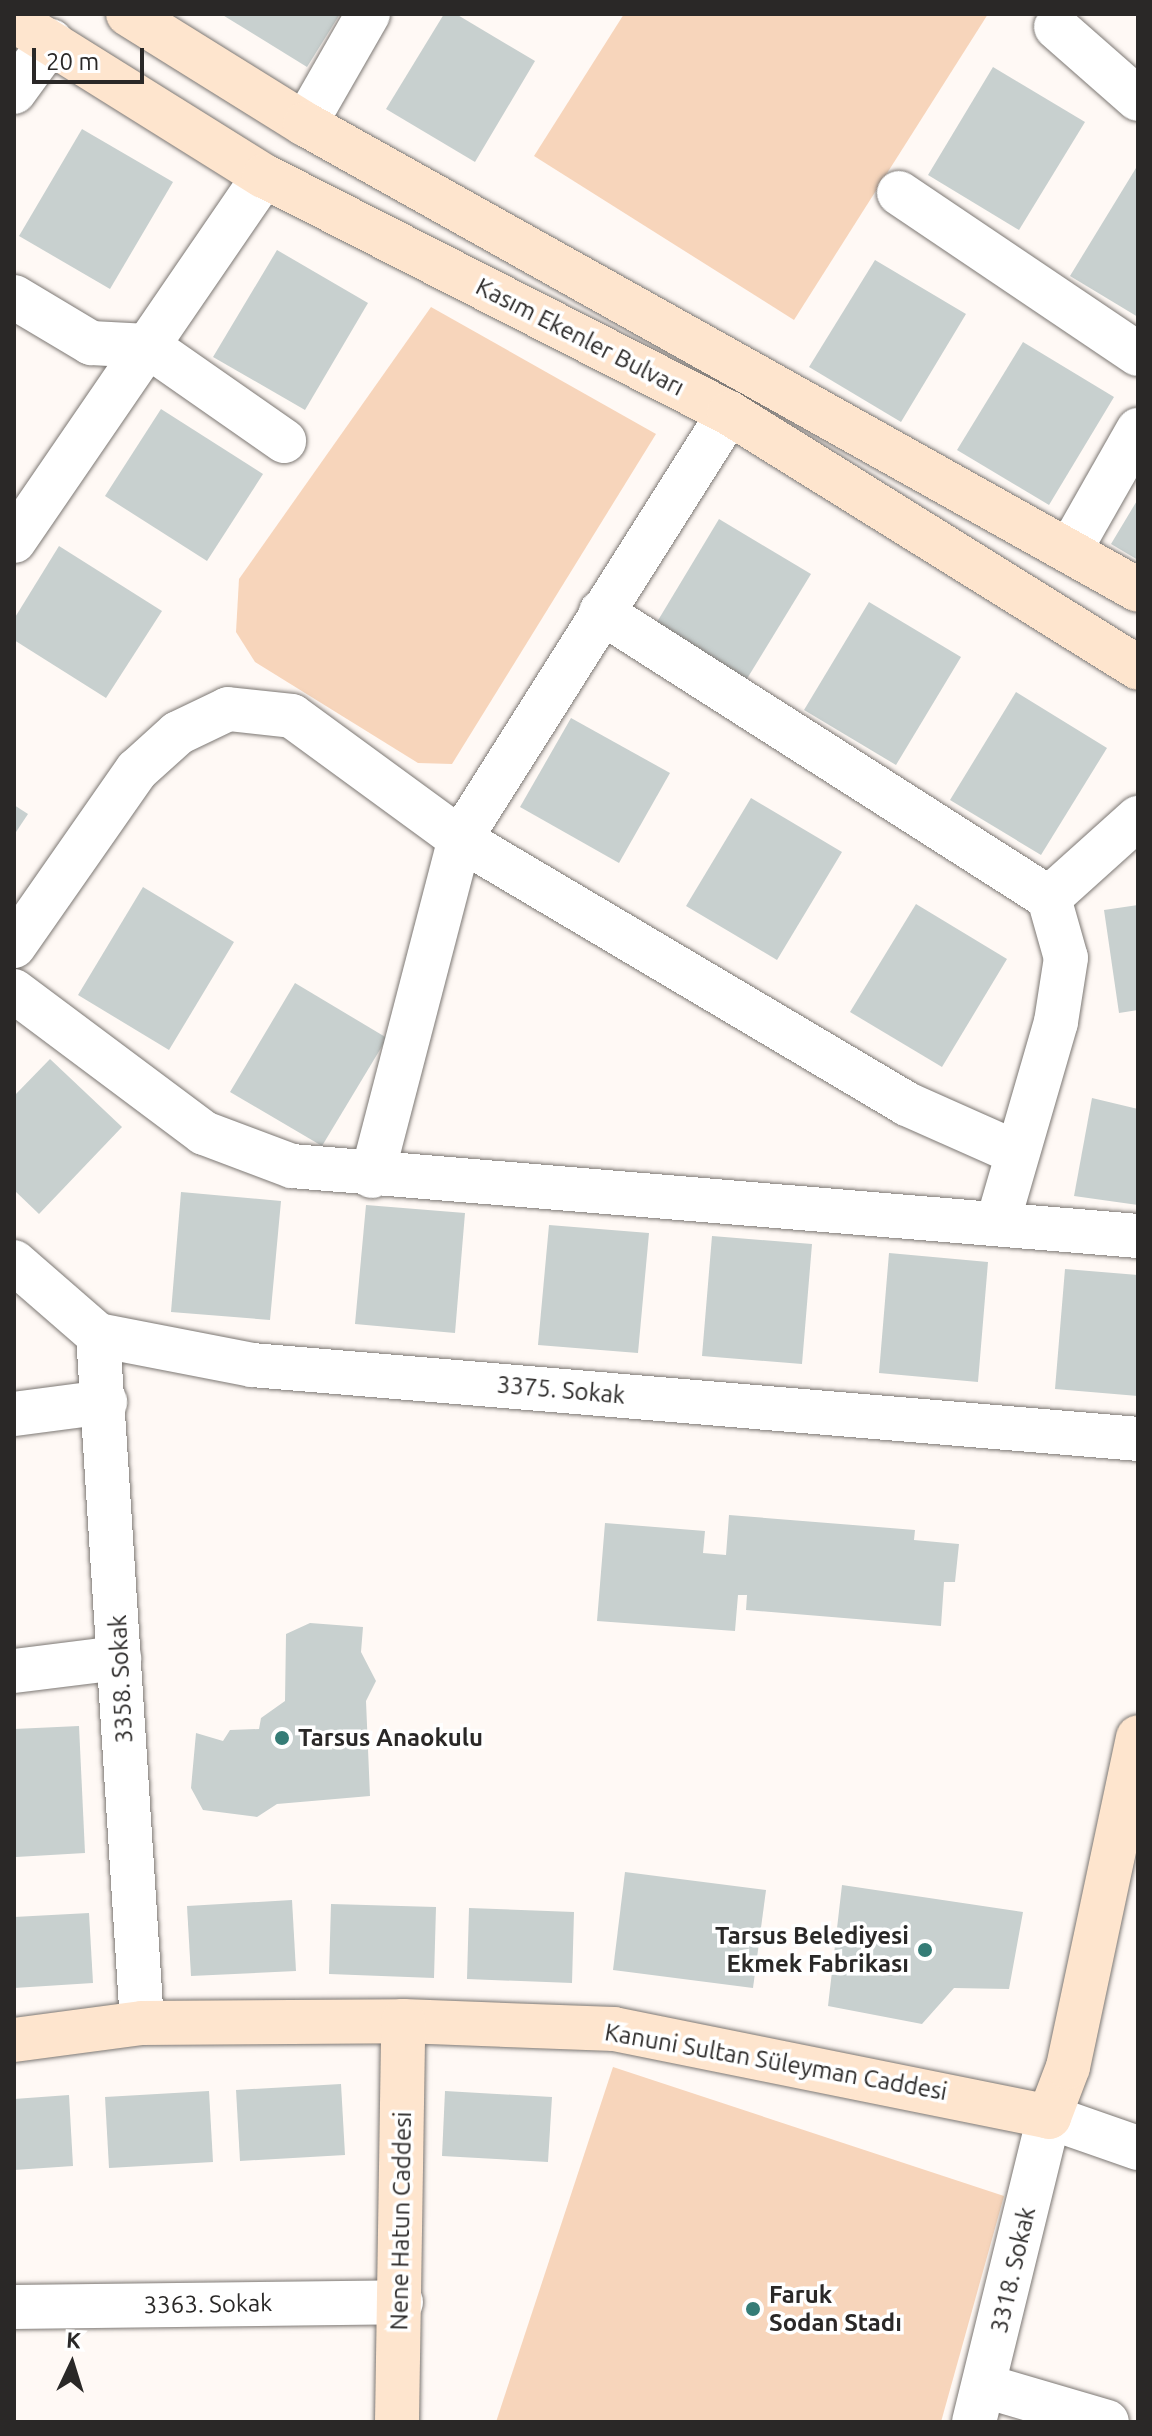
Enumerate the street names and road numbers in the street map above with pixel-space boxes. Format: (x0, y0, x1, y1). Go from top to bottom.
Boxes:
street label: Kasım Ekenler Bulvarı (471, 272, 689, 402)
street label: 3375. Sokak (496, 1370, 626, 1410)
street label: 3358. Sokak (103, 1614, 139, 1744)
street label: Kanuni Sultan Süleyman Caddesi (603, 2018, 949, 2106)
street label: Nene Hatun Caddesi (385, 2111, 417, 2331)
street label: 3318. Sokak (984, 2204, 1042, 2336)
street label: 3363. Sokak (143, 2288, 273, 2320)

